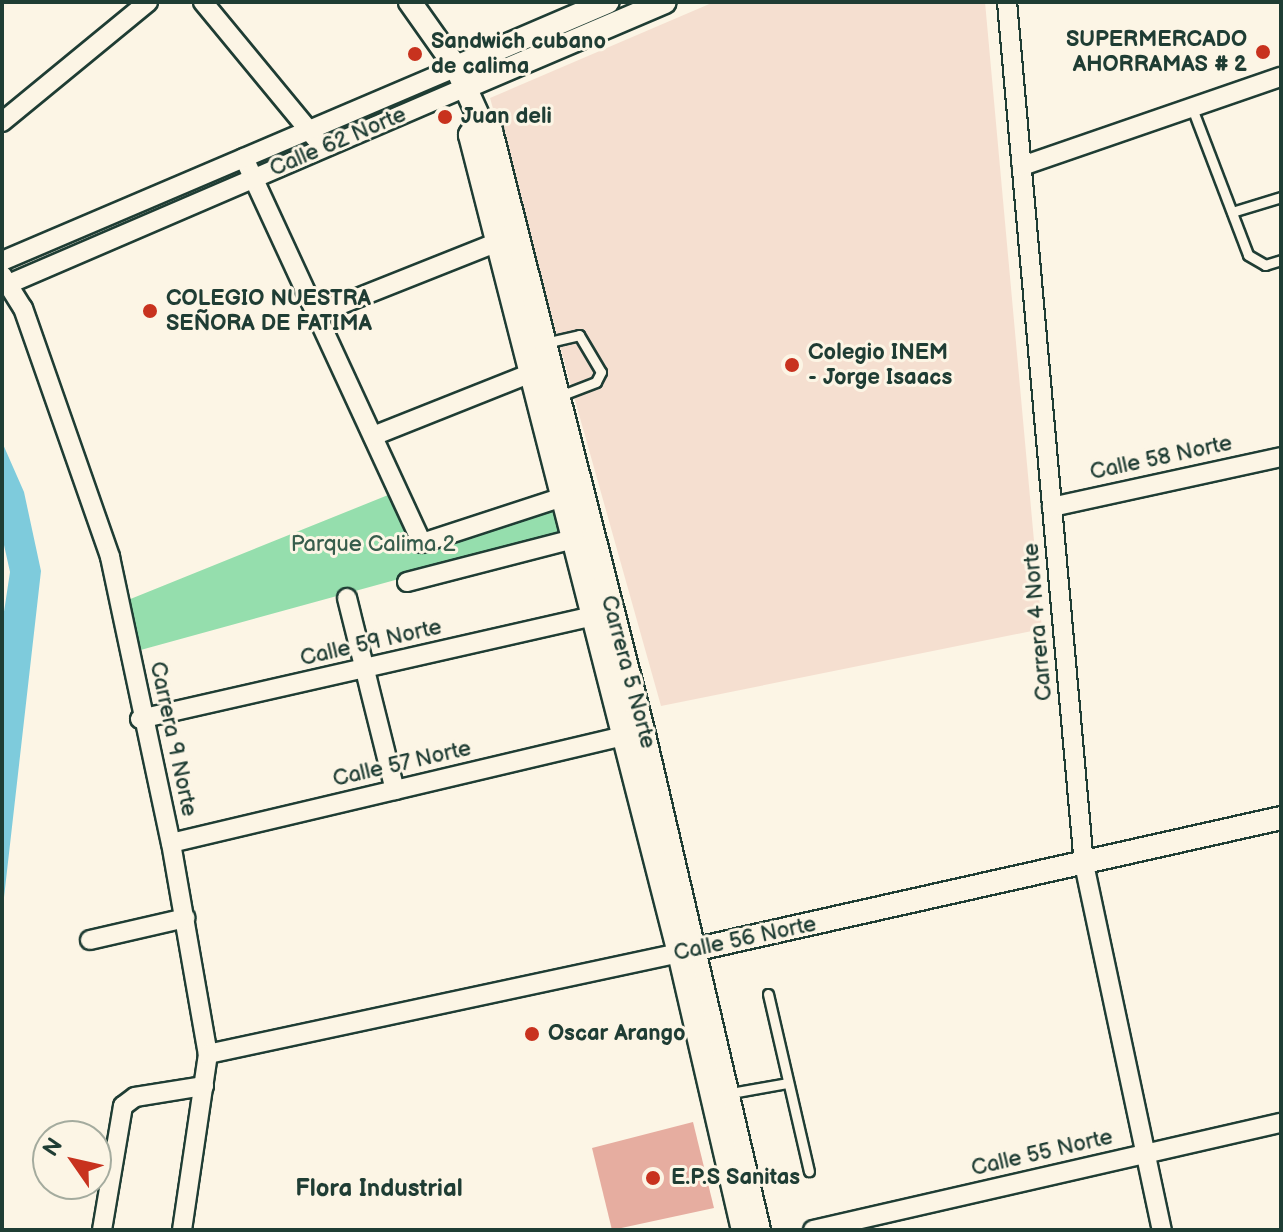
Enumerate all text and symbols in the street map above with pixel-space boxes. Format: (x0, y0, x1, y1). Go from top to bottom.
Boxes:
place label: SUPERMERCADO AHORRAMAS # 2 (1066, 26, 1247, 78)
place label: Sandwich cubano de calima (431, 28, 606, 80)
marker: SUPERMERCADO AHORRAMAS # 2 (1254, 43, 1272, 61)
marker: Sandwich cubano de calima (406, 45, 424, 63)
street label: Calle 62 Norte (266, 101, 410, 183)
place label: Juan deli (461, 104, 552, 130)
marker: Juan deli (436, 108, 454, 126)
place label: COLEGIO NUESTRA SEÑORA DE FATIMA (166, 285, 372, 336)
marker: COLEGIO NUESTRA SEÑORA DE FATIMA (141, 302, 159, 320)
place label: Colegio INEM - Jorge Isaacs (808, 339, 952, 390)
marker: Colegio INEM - Jorge Isaacs (783, 356, 801, 374)
street label: Calle 58 Norte (1088, 430, 1234, 486)
park label: Parque Calima 2 (291, 532, 455, 558)
street label: Carrera 4 Norte (1018, 542, 1058, 702)
street label: Carrera 5 Norte (595, 593, 661, 751)
street label: Calle 59 Norte (298, 614, 444, 672)
street label: Carrera 9 Norte (144, 659, 202, 819)
street label: Calle 57 Norte (330, 735, 474, 793)
street label: Calle 56 Norte (671, 911, 819, 967)
place label: Oscar Arango (548, 1021, 686, 1047)
marker: Oscar Arango (523, 1025, 541, 1043)
north arrow (32, 1120, 112, 1200)
street label: Calle 55 Norte (969, 1124, 1115, 1182)
text: N (38, 1133, 69, 1162)
place label: E.P.S Sanitas (671, 1165, 800, 1191)
marker: E.P.S Sanitas (642, 1167, 664, 1189)
district label: Flora Industrial (295, 1175, 463, 1203)

